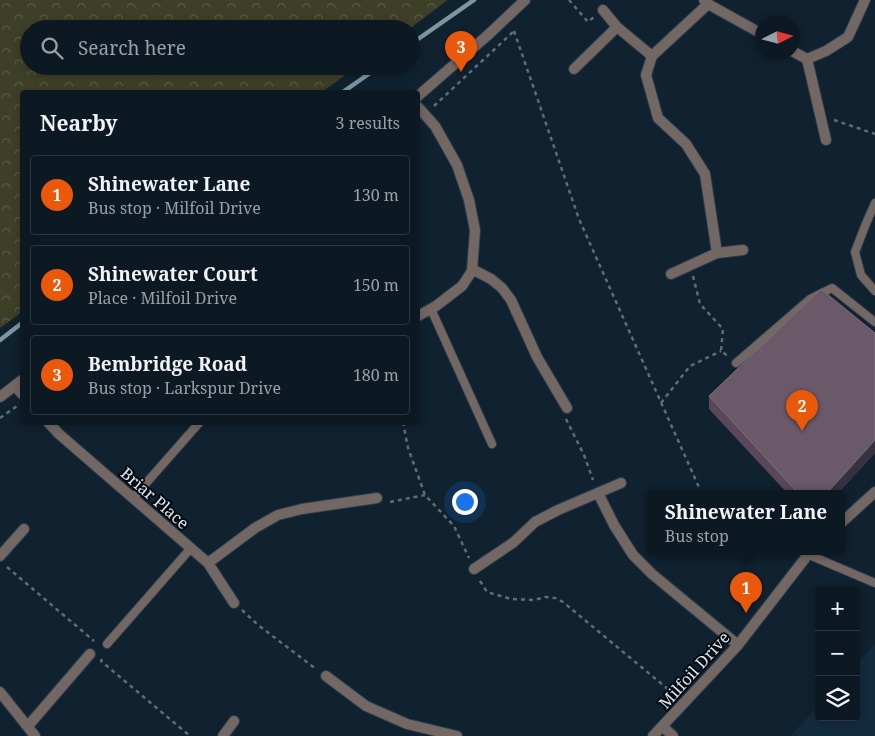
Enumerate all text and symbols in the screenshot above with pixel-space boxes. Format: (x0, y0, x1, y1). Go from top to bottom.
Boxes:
north arrow (755, 15, 800, 60)
search box (20, 20, 420, 75)
pin: 3 (445, 31, 477, 72)
icon: search (38, 34, 66, 62)
text: Search here (78, 35, 186, 61)
text: Nearby (40, 109, 118, 137)
text: 3 results (336, 112, 400, 134)
text: Shinewater Lane (88, 171, 250, 197)
text: 1 (52, 184, 62, 206)
text: 130 m (353, 184, 399, 206)
text: Bus stop · Milfoil Drive (88, 197, 261, 219)
text: Shinewater Court (88, 261, 258, 287)
text: 2 (52, 274, 62, 296)
text: 150 m (353, 274, 399, 296)
text: Place · Milfoil Drive (88, 287, 237, 309)
text: Bembridge Road (88, 351, 247, 377)
text: 3 (52, 364, 62, 386)
text: 180 m (353, 364, 399, 386)
text: Bus stop · Larkspur Drive (88, 377, 281, 399)
pin: 2 (786, 390, 818, 431)
street label: Briar Place (116, 462, 194, 534)
your location (452, 489, 478, 515)
popup (647, 490, 845, 555)
text: Shinewater Lane (665, 499, 827, 525)
text: Bus stop (665, 525, 729, 547)
pin: 1 (730, 572, 762, 613)
map controls (815, 586, 860, 721)
button: + (815, 586, 860, 631)
street label: Milfoil Drive (654, 627, 734, 713)
button: − (815, 631, 860, 676)
button: layers (815, 676, 860, 721)

